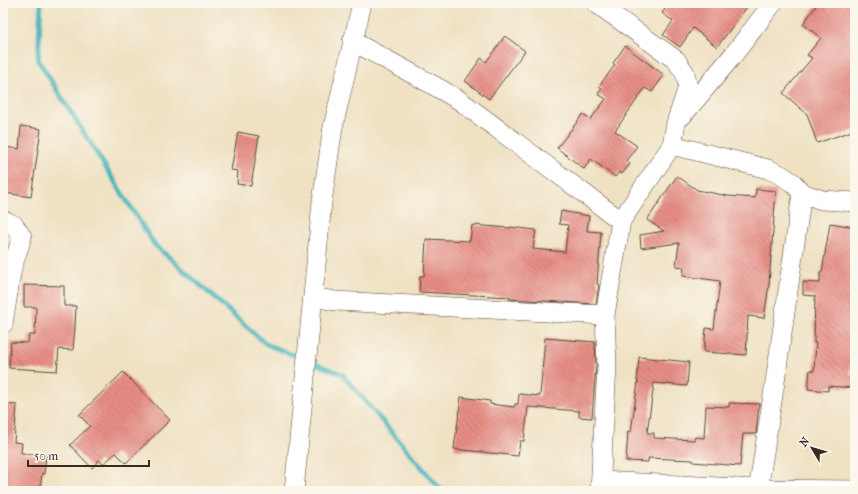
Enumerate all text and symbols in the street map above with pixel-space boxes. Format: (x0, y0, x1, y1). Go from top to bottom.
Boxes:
north arrow (792, 428, 832, 468)
text: N (797, 434, 813, 449)
scale bar (28, 442, 149, 468)
text: 50 m (34, 449, 58, 463)

